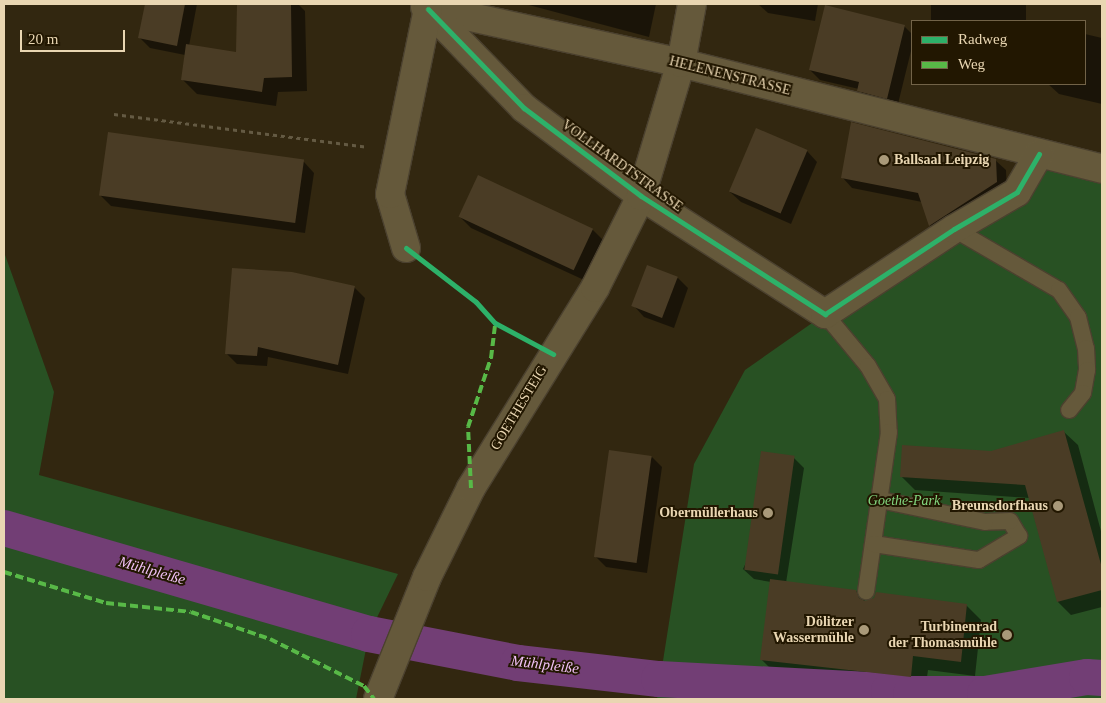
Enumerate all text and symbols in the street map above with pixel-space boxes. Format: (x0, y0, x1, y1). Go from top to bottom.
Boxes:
scale bar (22, 20, 128, 52)
legend (911, 20, 1086, 85)
text: 20 m (28, 31, 58, 47)
text: Radweg (958, 31, 1007, 47)
street label: HELENENSTRASSE (668, 53, 792, 99)
text: Weg (958, 56, 985, 72)
street label: VOLLHARDTSTRASSE (558, 116, 686, 216)
place label: Ballsaal Leipzig (894, 152, 989, 168)
marker: Ballsaal Leipzig (878, 154, 890, 166)
street label: GOETHESTEIG (487, 363, 551, 453)
park label: Goethe-Park (868, 493, 940, 509)
place label: Breunsdorfhaus (952, 498, 1048, 514)
marker: Breunsdorfhaus (1052, 500, 1064, 512)
place label: Obermüllerhaus (659, 505, 758, 521)
marker: Obermüllerhaus (762, 507, 774, 519)
water label: Mühlpleiße (117, 553, 187, 589)
place label: Dölitzer Wassermühle (773, 614, 854, 646)
place label: Turbinenrad der Thomasmühle (888, 619, 997, 652)
marker: Dölitzer Wassermühle (858, 624, 870, 636)
marker: Turbinenrad der Thomasmühle (1001, 629, 1013, 641)
water label: Mühlpleiße (510, 652, 580, 678)

